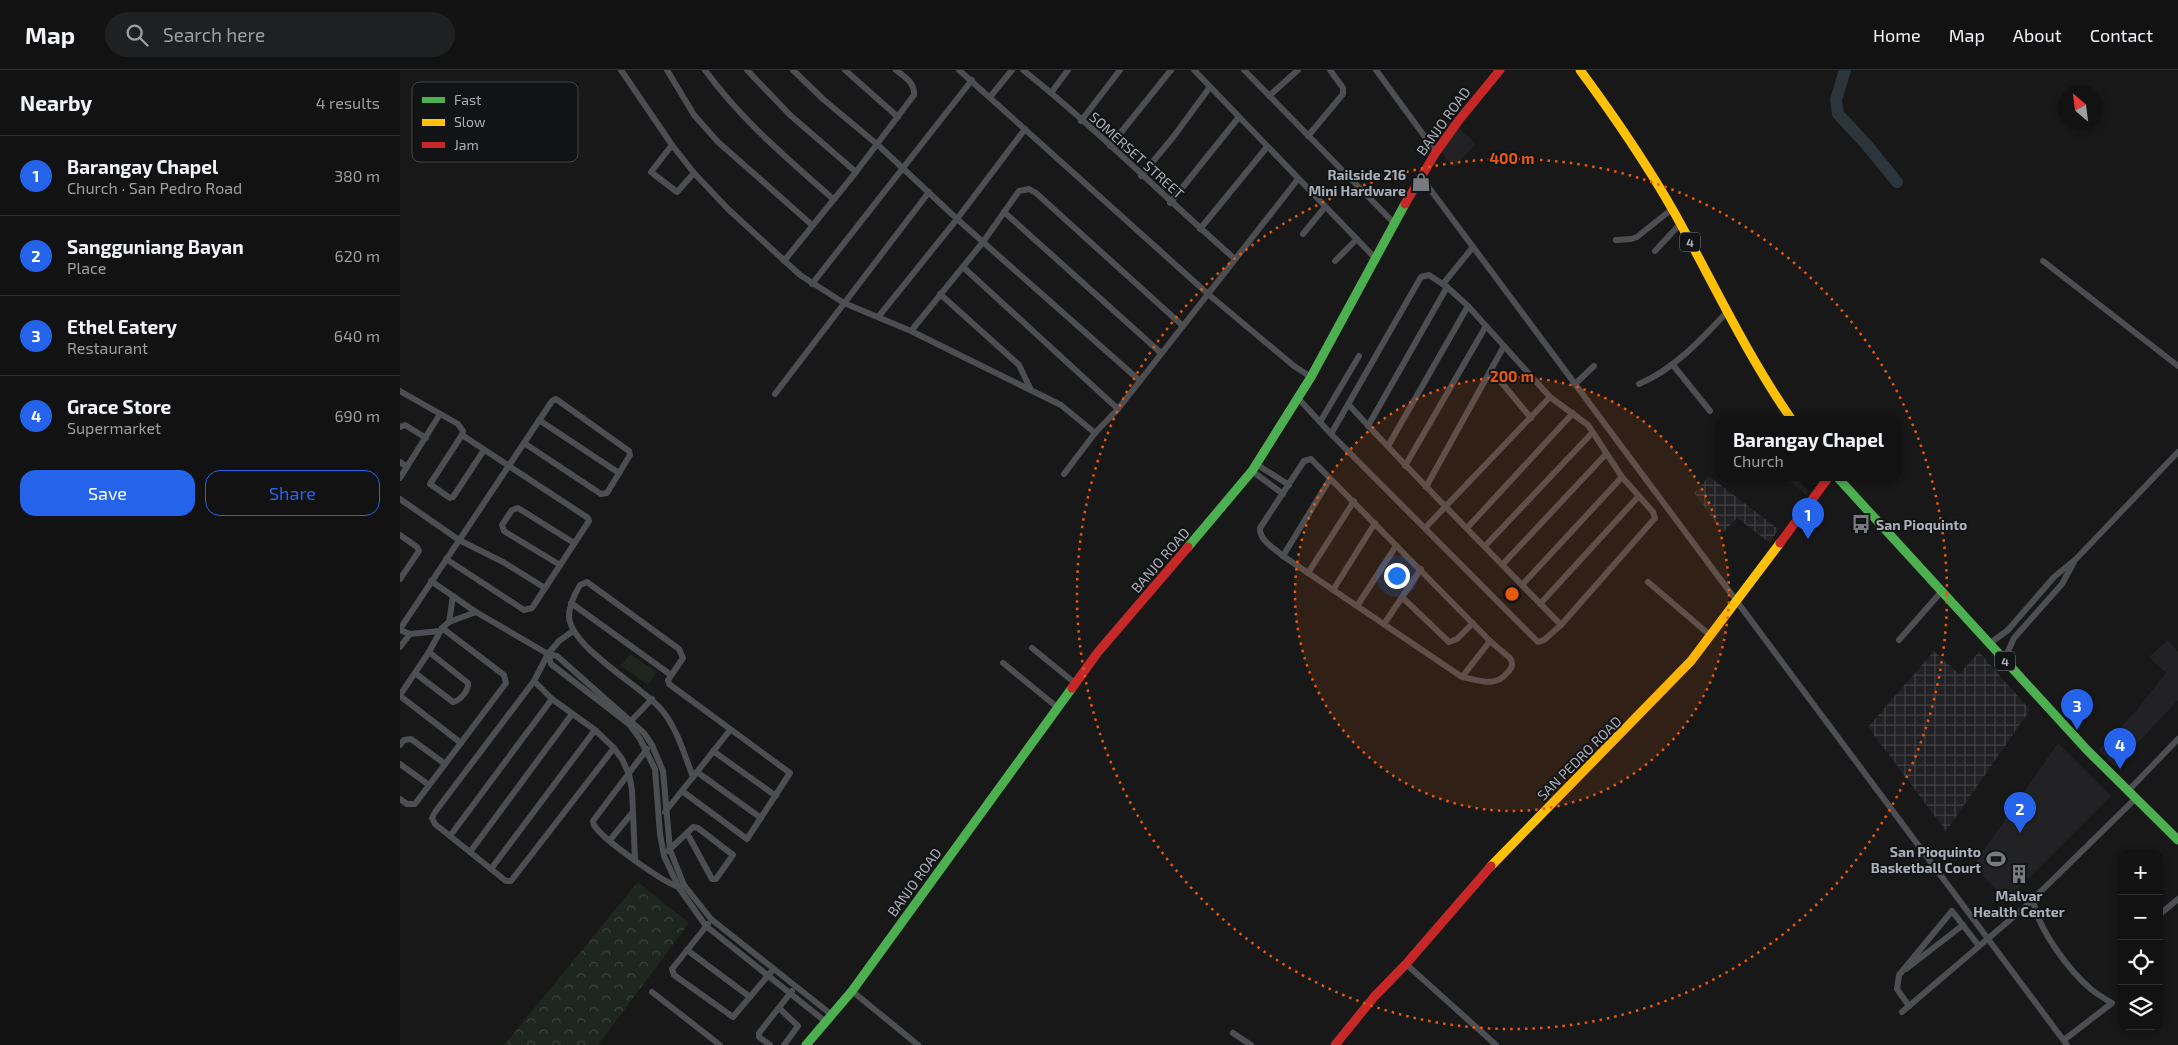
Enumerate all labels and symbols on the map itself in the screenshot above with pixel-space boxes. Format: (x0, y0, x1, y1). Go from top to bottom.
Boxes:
legend (412, 82, 578, 162)
street label: BANJO ROAD (1412, 83, 1474, 159)
north arrow (2058, 85, 2103, 130)
text: Fast (454, 91, 481, 108)
street label: SOMERSET STREET (1086, 108, 1188, 202)
text: Slow (454, 113, 486, 130)
text: Jam (454, 136, 479, 153)
text: 400 m (1490, 149, 1534, 167)
place label: Railside 216 Mini Hardware (1309, 166, 1406, 199)
shop icon: Railside 216 Mini Hardware (1410, 171, 1432, 193)
road number: 4 (1680, 232, 1700, 252)
text: 200 m (1490, 367, 1534, 385)
pin: 1 (1792, 498, 1824, 539)
bus stop icon: San Pioquinto (1850, 513, 1872, 535)
place label: San Pioquinto (1876, 516, 1967, 533)
street label: BANJO ROAD (1127, 524, 1193, 596)
your location (1384, 563, 1410, 589)
centre of rings (1503, 585, 1521, 603)
road number: 4 (1995, 652, 2015, 670)
pin: 3 (2061, 689, 2093, 730)
street label: SAN PEDRO ROAD (1533, 712, 1625, 804)
pin: 4 (2104, 728, 2136, 769)
pin: 2 (2004, 792, 2036, 833)
place label: San Pioquinto Basketball Court (1871, 843, 1981, 876)
street label: BANJO ROAD (883, 844, 945, 920)
sports icon: San Pioquinto Basketball Court (1985, 848, 2007, 870)
building icon: Malvar Health Center (2008, 863, 2030, 885)
place label: Malvar Health Center (1973, 887, 2065, 920)

